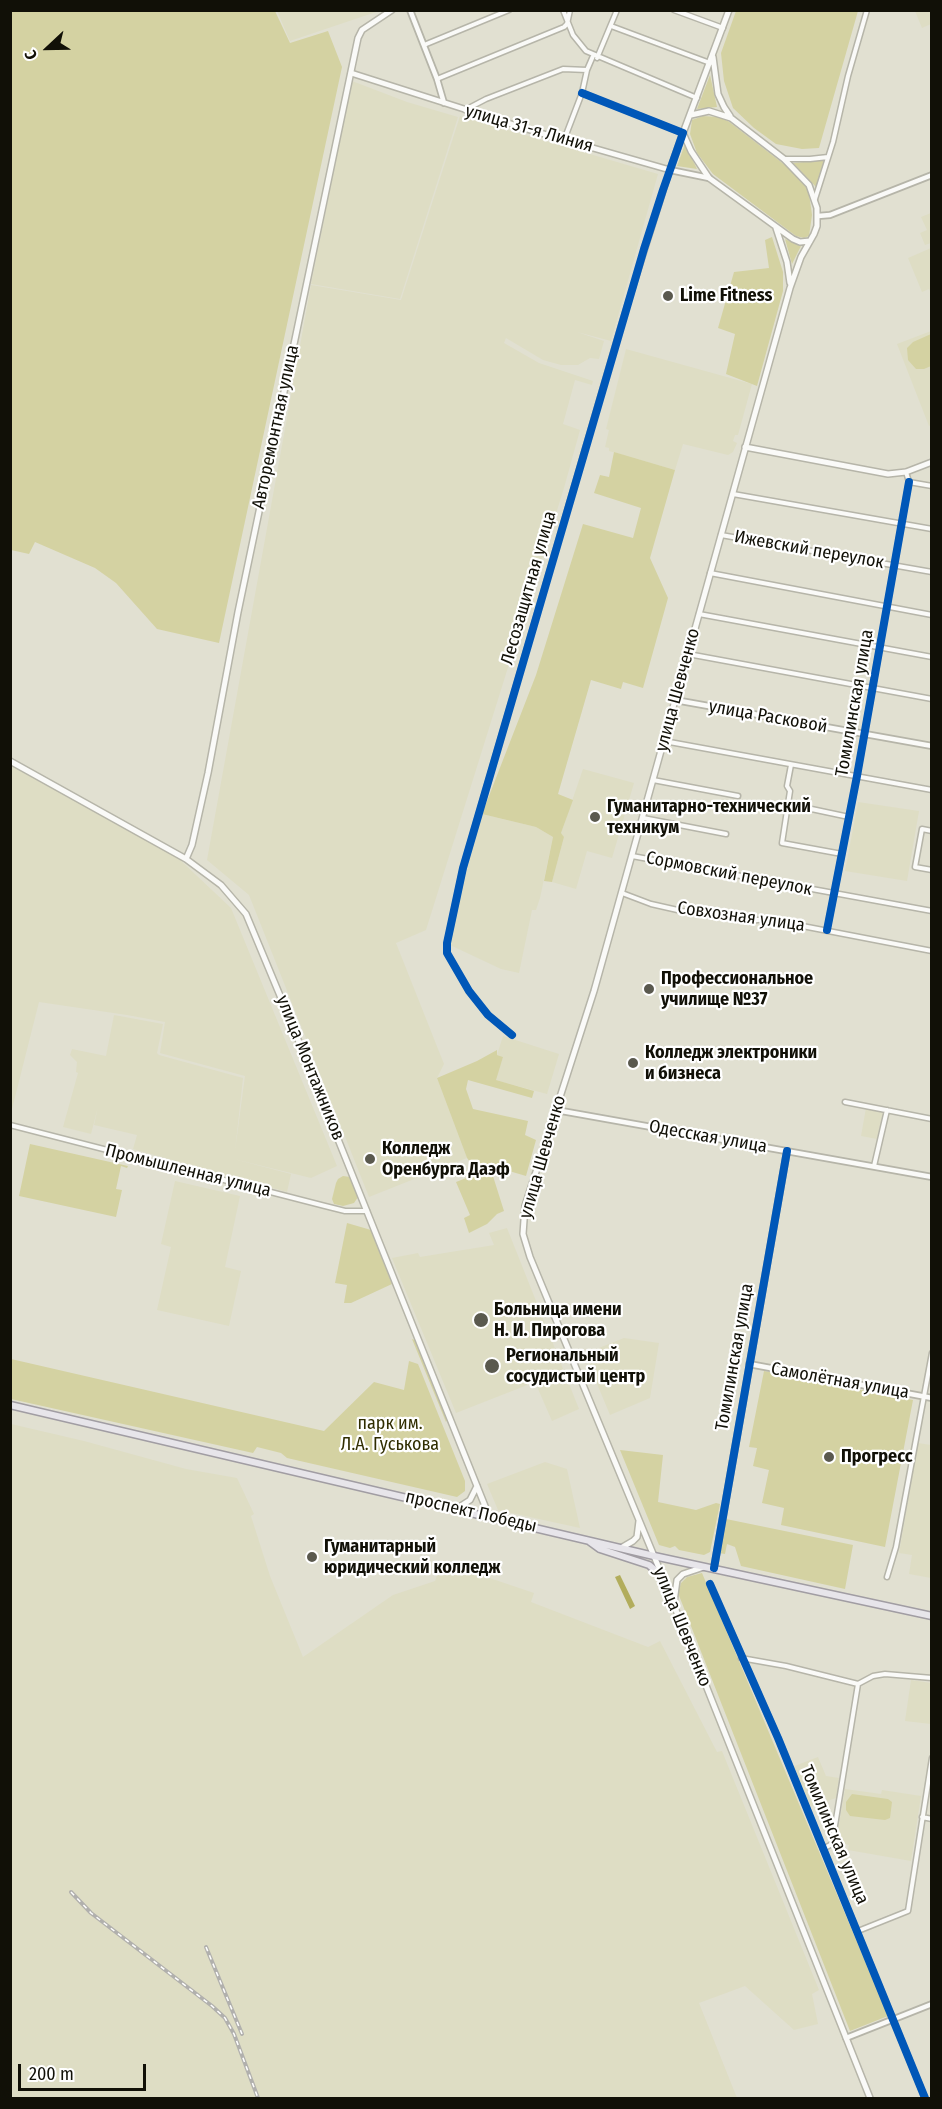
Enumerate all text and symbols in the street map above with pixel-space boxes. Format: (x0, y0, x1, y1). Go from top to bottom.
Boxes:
north arrow (18, 18, 78, 78)
text: С (20, 47, 41, 62)
street label: улица 31-я Линия (463, 100, 595, 158)
place label: Lime Fitness (680, 285, 772, 307)
marker: Lime Fitness (661, 289, 675, 303)
street label: Авторемонтная улица (248, 343, 304, 511)
street label: Лесозащитная улица (497, 509, 561, 667)
street label: Ижевский переулок (732, 526, 886, 574)
street label: улица Шевченко (651, 626, 705, 754)
street label: Томилинская улица (831, 628, 879, 778)
street label: улица Расковой (707, 696, 829, 738)
place label: Гуманитарно-технический техникум (607, 796, 811, 838)
marker: Гуманитарно-технический техникум (588, 810, 602, 824)
street label: Сормовский переулок (644, 847, 814, 901)
street label: Совхозная улица (676, 897, 806, 937)
place label: Профессиональное училище №37 (661, 968, 813, 1010)
marker: Профессиональное училище №37 (642, 982, 656, 996)
street label: улица Монтажников (271, 992, 349, 1144)
place label: Колледж электроники и бизнеса (645, 1042, 817, 1084)
marker: Колледж электроники и бизнеса (626, 1056, 640, 1070)
street label: улица Шевченко (515, 1093, 571, 1221)
street label: Одесская улица (647, 1116, 769, 1158)
place label: Колледж Оренбурга Даэф (382, 1138, 510, 1180)
street label: Промышленная улица (103, 1140, 273, 1202)
marker: Колледж Оренбурга Даэф (363, 1152, 377, 1166)
street label: Томилинская улица (711, 1282, 759, 1432)
place label: Больница имени Н. И. Пирогова (494, 1299, 622, 1342)
marker: Больница имени Н. И. Пирогова (472, 1311, 490, 1329)
place label: Региональный сосудистый центр (506, 1345, 645, 1388)
marker: Региональный сосудистый центр (483, 1357, 501, 1375)
street label: Самолётная улица (769, 1358, 911, 1404)
park label: парк им. Л.А. Гуськова (341, 1413, 439, 1456)
place label: Прогресс (841, 1446, 913, 1468)
marker: Прогресс (822, 1450, 836, 1464)
street label: проспект Победы (403, 1486, 539, 1538)
place label: Гуманитарный юридический колледж (324, 1536, 501, 1578)
marker: Гуманитарный юридический колледж (305, 1550, 319, 1564)
street label: улица Шевченко (648, 1564, 716, 1690)
street label: Томилинская улица (795, 1762, 873, 1908)
scale bar (21, 2052, 148, 2090)
text: 200 m (29, 2063, 74, 2085)

